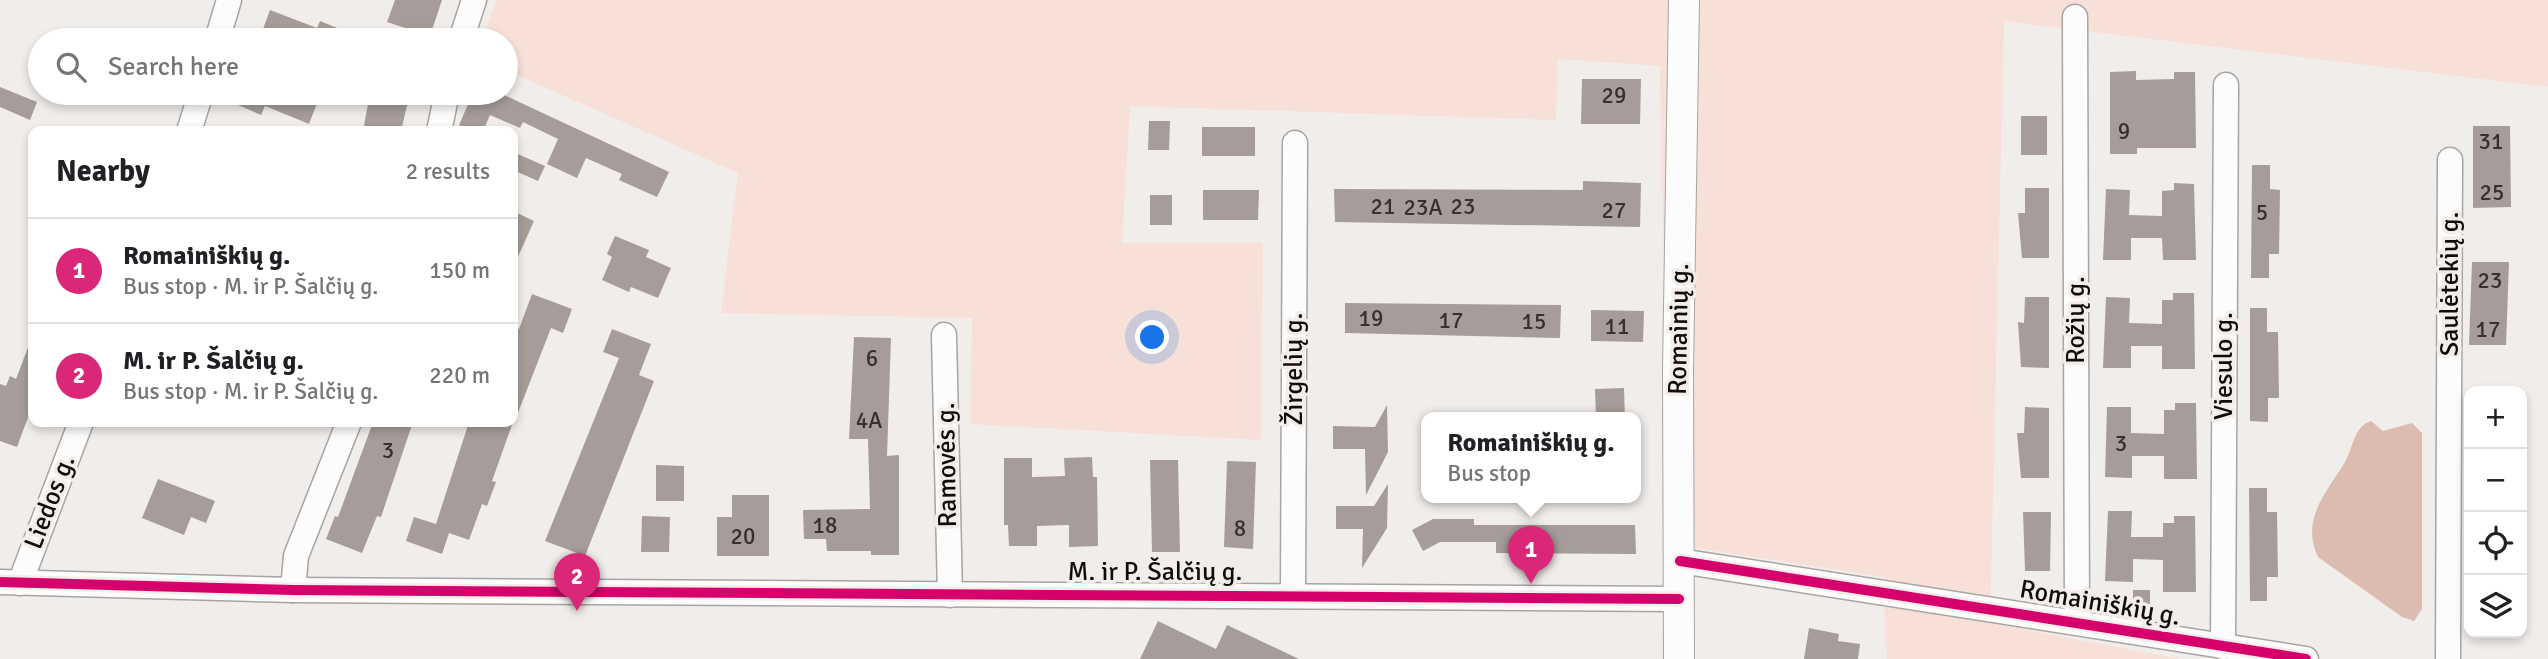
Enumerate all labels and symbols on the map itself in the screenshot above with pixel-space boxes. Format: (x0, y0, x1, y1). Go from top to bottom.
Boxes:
house number: 29 (1602, 81, 1626, 110)
house number: 9 (2118, 117, 2130, 146)
house number: 31 (2479, 127, 2503, 156)
house number: 25 (2480, 178, 2504, 207)
house number: 21 (1371, 192, 1395, 221)
house number: 23 (1451, 192, 1475, 221)
house number: 23A (1404, 193, 1442, 222)
house number: 27 (1602, 196, 1626, 225)
house number: 5 (2256, 198, 2268, 227)
street label: Saulėtekių g. (2434, 212, 2466, 356)
street label: Romainių g. (1662, 263, 1696, 395)
house number: 23 (2478, 266, 2502, 295)
street label: Rožių g. (2060, 276, 2092, 364)
house number: 19 (1359, 304, 1383, 333)
house number: 17 (1439, 306, 1463, 335)
house number: 15 (1522, 307, 1546, 336)
house number: 11 (1605, 312, 1629, 341)
street label: Viesulo g. (2208, 312, 2240, 420)
street label: Žirgelių g. (1278, 313, 1310, 425)
house number: 17 (2476, 315, 2500, 344)
your location (1135, 320, 1169, 354)
house number: 6 (866, 344, 878, 373)
street label: Ramovės g. (930, 402, 964, 528)
house number: 4A (856, 406, 882, 435)
house number: 3 (2115, 429, 2127, 458)
house number: 3 (382, 436, 394, 465)
street label: Liedos g. (17, 450, 83, 554)
house number: 18 (813, 511, 837, 540)
house number: 8 (1234, 514, 1246, 543)
house number: 20 (731, 522, 755, 551)
pin: 1 (1508, 526, 1554, 584)
pin: 2 (554, 553, 600, 611)
street label: M. ir P. Šalčių g. (1068, 556, 1242, 588)
street label: Romainiškių g. (2017, 573, 2183, 633)

